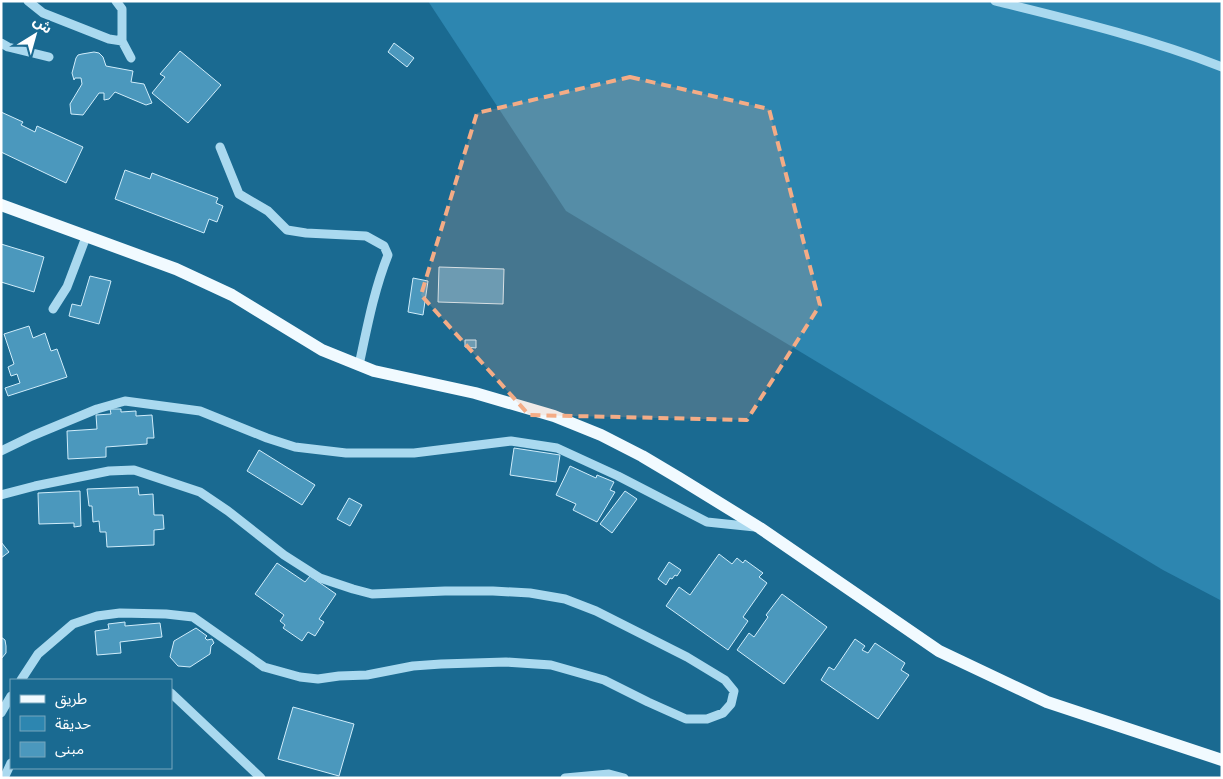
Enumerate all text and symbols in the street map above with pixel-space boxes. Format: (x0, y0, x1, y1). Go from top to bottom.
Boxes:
north arrow (10, 10, 60, 60)
text: ش (30, 12, 55, 37)
legend (10, 679, 172, 769)
text: طريق (55, 690, 87, 709)
text: حديقة (55, 715, 91, 733)
text: مبنى (55, 740, 84, 758)

